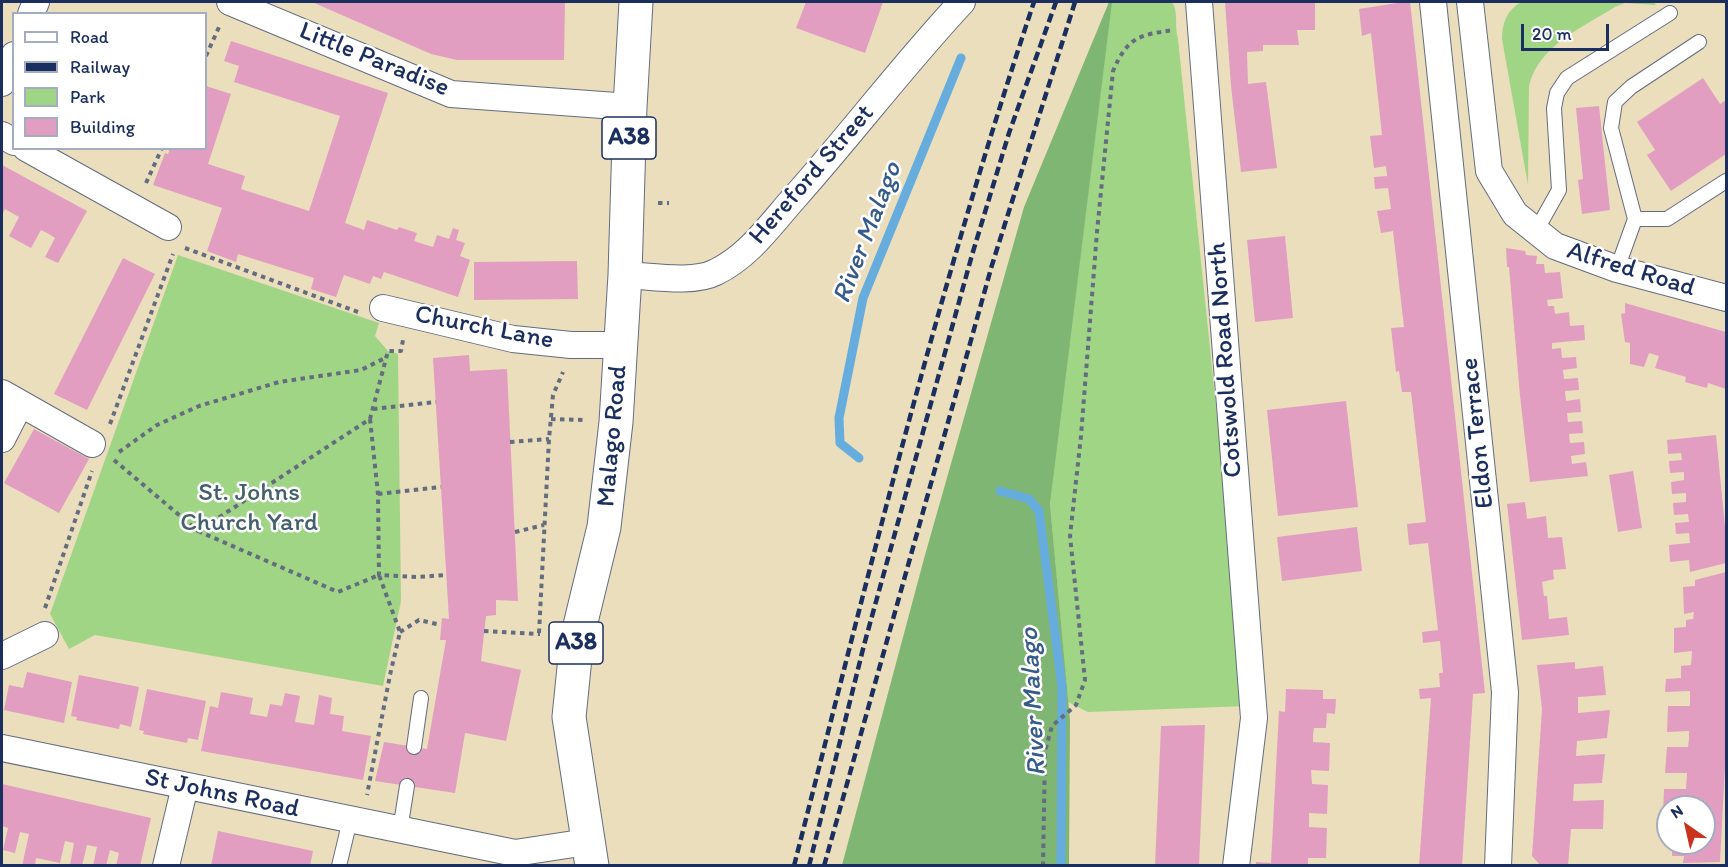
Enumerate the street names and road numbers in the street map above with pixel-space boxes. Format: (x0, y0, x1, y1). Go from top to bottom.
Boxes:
street label: Little Paradise (294, 16, 454, 104)
street label: Hereford Street (743, 99, 881, 251)
road number: A38 (602, 117, 656, 159)
street label: Alfred Road (1563, 236, 1699, 304)
street label: Cotswold Road North (1202, 241, 1250, 479)
street label: Church Lane (412, 299, 556, 357)
street label: Eldon Terrace (1455, 356, 1501, 510)
street label: Malago Road (591, 364, 635, 508)
road number: A38 (549, 622, 603, 664)
street label: St Johns Road (142, 762, 302, 826)

